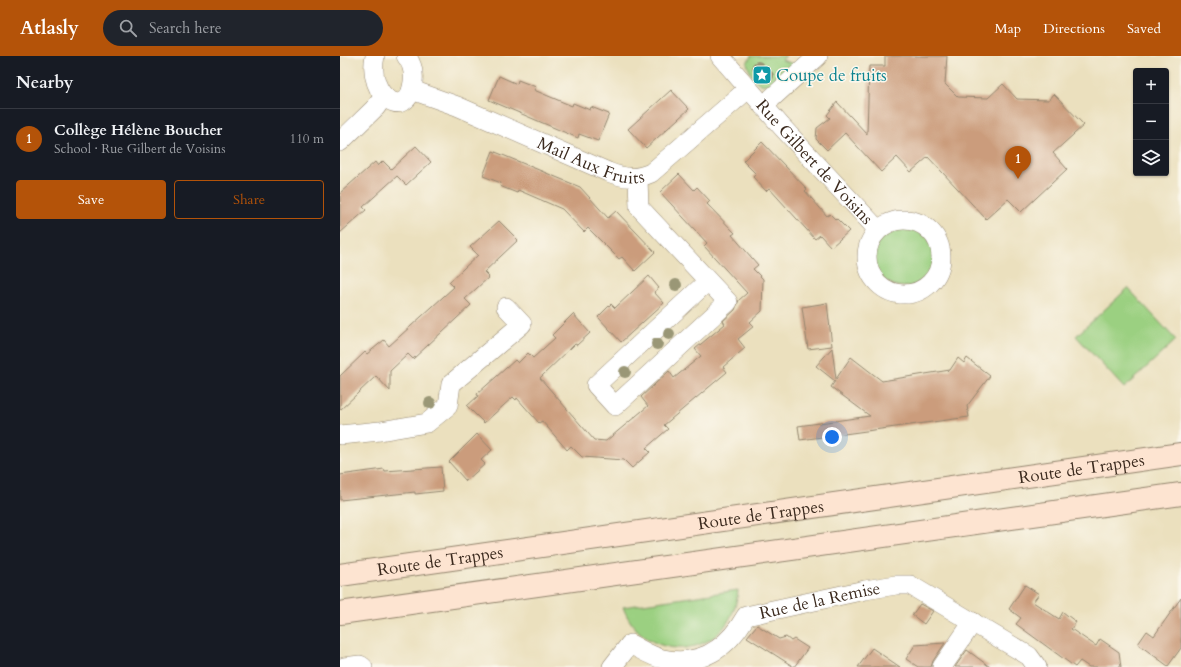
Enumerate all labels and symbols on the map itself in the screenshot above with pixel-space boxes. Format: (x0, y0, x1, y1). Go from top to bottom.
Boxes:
place icon: Coupe de fruits (751, 64, 773, 86)
place label: Coupe de fruits (776, 64, 887, 87)
street label: Rue Gilbert de Voisins (751, 94, 878, 230)
street label: Mail Aux Fruits (534, 132, 647, 189)
pin: 1 (1005, 146, 1031, 179)
your location (822, 427, 842, 447)
street label: Route de Trappes (1017, 448, 1146, 489)
street label: Route de Trappes (696, 495, 826, 535)
street label: Route de Trappes (376, 541, 505, 582)
street label: Rue de la Remise (757, 577, 882, 625)

